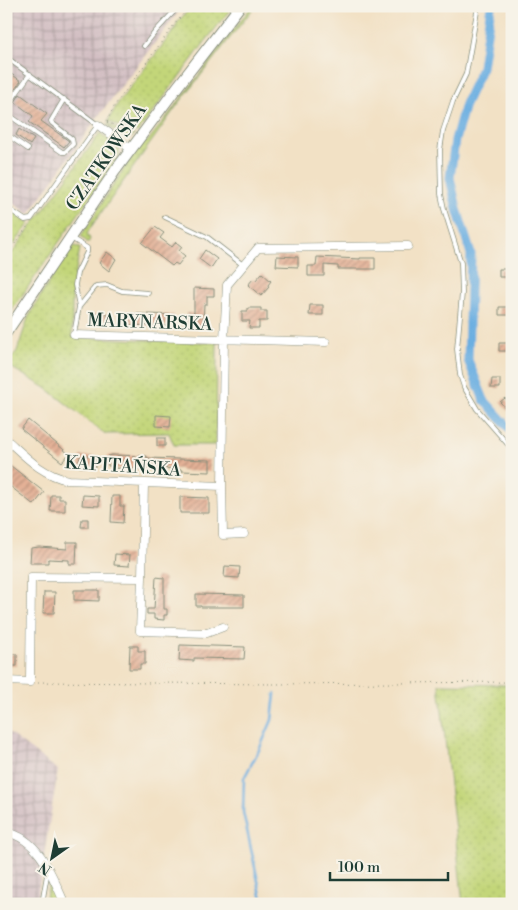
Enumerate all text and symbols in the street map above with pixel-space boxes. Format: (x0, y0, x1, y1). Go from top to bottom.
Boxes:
street label: CZATKOWSKA (61, 99, 152, 215)
street label: MARYNARSKA (87, 309, 214, 336)
street label: KAPITAŃSKA (64, 451, 183, 482)
north arrow (28, 832, 78, 882)
scale bar (330, 850, 448, 882)
text: N (36, 857, 55, 879)
text: 100 m (338, 858, 380, 877)

